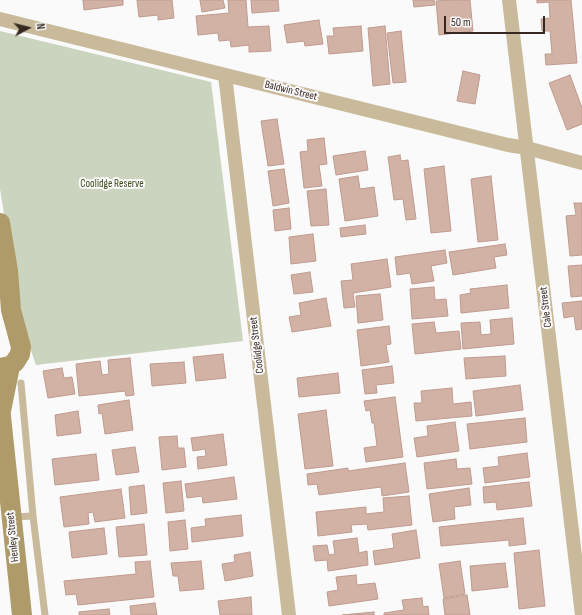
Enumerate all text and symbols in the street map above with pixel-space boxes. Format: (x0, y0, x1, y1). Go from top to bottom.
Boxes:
north arrow (8, 8, 48, 48)
scale bar (446, 8, 547, 34)
text: 50 m (451, 15, 471, 30)
text: N (34, 23, 47, 30)
street label: Baldwin Street (263, 78, 319, 104)
park label: Coolidge Reserve (80, 177, 144, 191)
street label: Cale Street (537, 286, 555, 328)
street label: Coolidge Street (247, 316, 267, 374)
street label: Henley Street (4, 511, 22, 563)

